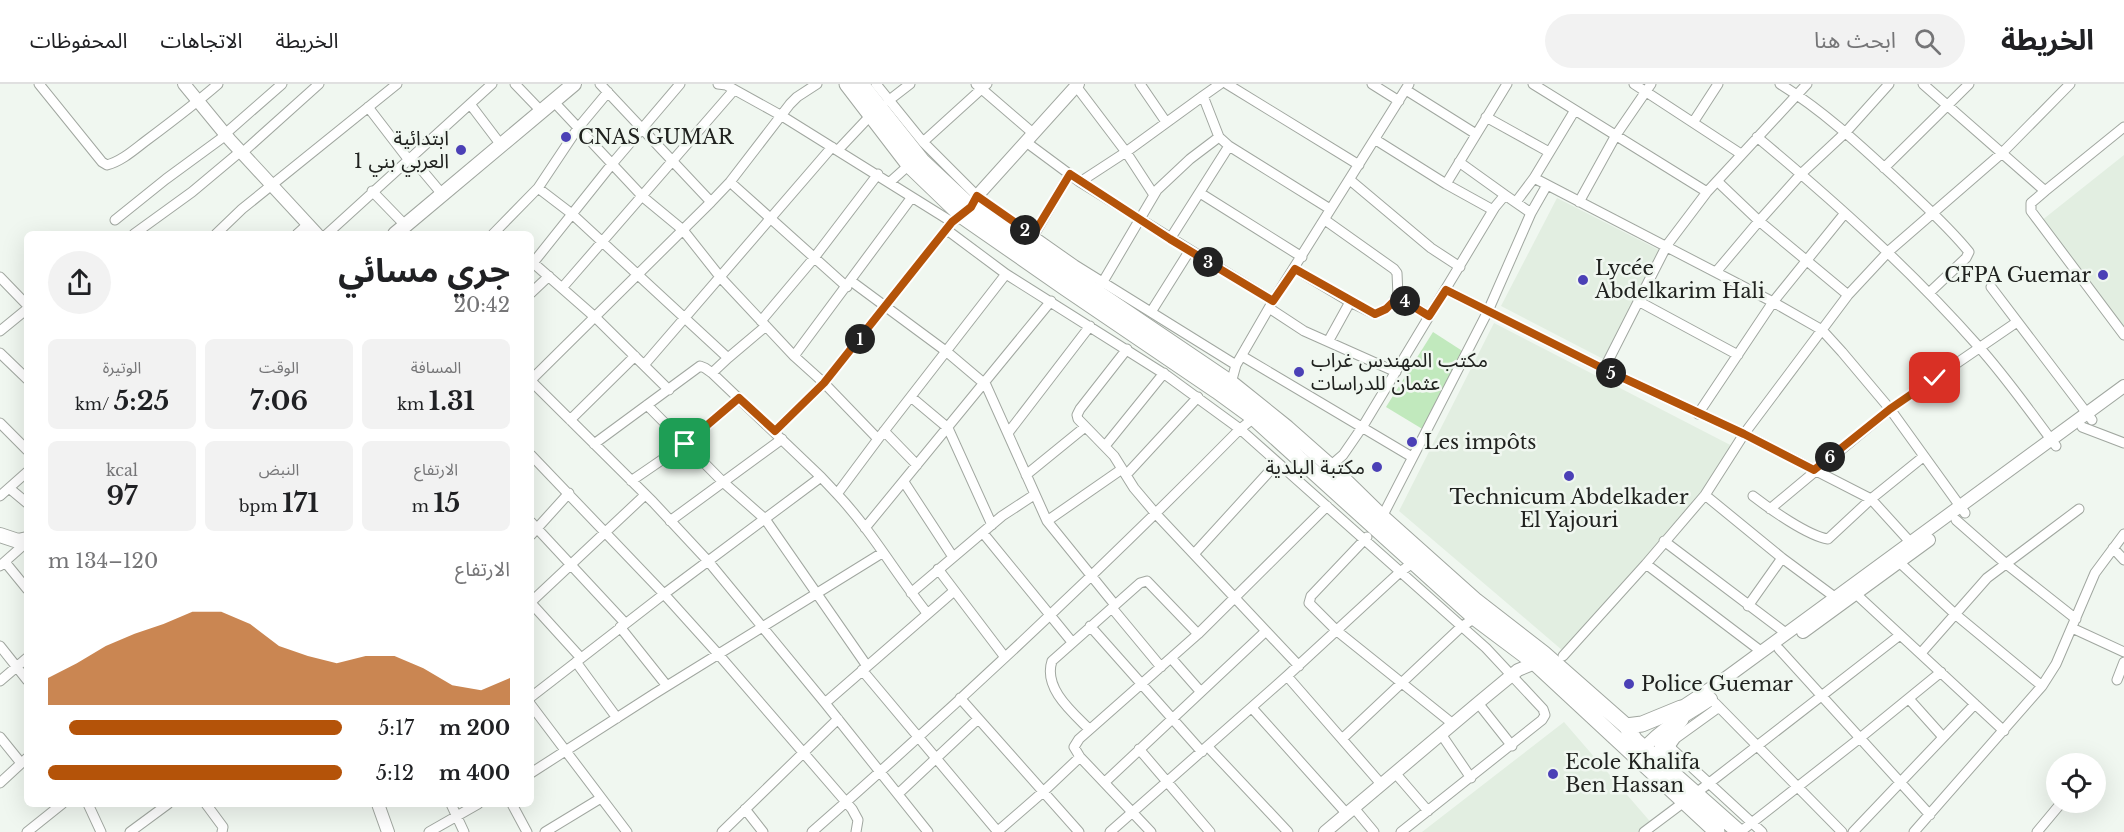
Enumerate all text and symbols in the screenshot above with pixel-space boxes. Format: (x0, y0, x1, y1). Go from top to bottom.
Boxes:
search box (1545, 14, 1965, 68)
text: الخريطة (2001, 23, 2094, 58)
icon: search (1911, 25, 1944, 58)
text: ابحث هنا (1814, 27, 1896, 54)
text: المحفوظات (30, 28, 127, 54)
text: الاتجاهات (160, 28, 242, 54)
text: الخريطة (275, 28, 338, 54)
place label: CNAS GUMAR (578, 125, 735, 149)
place label: ابتدائية العربي بني 1 (354, 126, 449, 177)
marker: CNAS GUMAR (559, 130, 573, 144)
marker: ابتدائية العربي بني 1 (454, 143, 468, 157)
pin: 2 (1010, 215, 1040, 245)
text: 2 (1020, 220, 1030, 240)
pin: 3 (1193, 247, 1223, 277)
text: جري مسائي (338, 250, 510, 291)
button: share (48, 251, 111, 314)
text: 3 (1203, 252, 1213, 272)
place label: Lycée Abdelkarim Hali (1594, 256, 1765, 303)
place label: CFPA Guemar (1944, 263, 2091, 287)
marker: CFPA Guemar (2096, 268, 2110, 282)
marker: Lycée Abdelkarim Hali (1576, 273, 1590, 287)
pin: 4 (1390, 286, 1420, 316)
text: 4 (1400, 291, 1410, 311)
text: 20:42 (454, 293, 510, 317)
pin: 1 (845, 324, 875, 354)
text: 1 (857, 329, 863, 349)
place label: مكتب المهندس غراب عثمان للدراسات (1311, 348, 1488, 395)
pin (1909, 352, 1960, 403)
text: الوتيرة (103, 357, 141, 377)
text: الوقت (259, 357, 299, 377)
text: المسافة (411, 357, 461, 377)
pin: 5 (1596, 358, 1626, 388)
icon: check (1918, 361, 1951, 394)
text: 5 (1606, 363, 1616, 383)
marker: مكتب المهندس غراب عثمان للدراسات (1292, 365, 1306, 379)
text: 5:25 (114, 385, 169, 417)
text: 7:06 (250, 385, 308, 417)
text: 1.31 (429, 385, 475, 417)
text: /km (75, 394, 114, 414)
text: km (397, 394, 429, 414)
pin (659, 418, 710, 469)
icon: arrive (668, 427, 701, 460)
place label: Les impôts (1424, 430, 1536, 454)
marker: Les impôts (1405, 435, 1419, 449)
pin: 6 (1815, 442, 1845, 472)
text: 6 (1825, 447, 1835, 467)
place label: مكتبة البلدية (1265, 455, 1365, 479)
text: النبض (259, 459, 299, 479)
text: الارتفاع (414, 459, 458, 479)
text: kcal (106, 460, 138, 480)
marker: مكتبة البلدية (1370, 460, 1384, 474)
marker: Technicum Abdelkader El Yajouri (1562, 469, 1576, 483)
text: 97 (107, 480, 137, 512)
place label: Technicum Abdelkader El Yajouri (1450, 485, 1689, 532)
text: 171 (282, 487, 319, 519)
text: 15 (433, 487, 460, 519)
text: bpm (239, 496, 282, 516)
text: m (412, 496, 433, 516)
text: 120–134 m (48, 549, 158, 573)
text: الارتفاع (455, 557, 510, 581)
place label: Police Guemar (1641, 672, 1793, 696)
marker: Police Guemar (1622, 677, 1636, 691)
text: 5:17 (378, 716, 414, 740)
text: 200 m (439, 716, 510, 740)
place label: Ecole Khalifa Ben Hassan (1565, 750, 1701, 797)
map controls (2046, 753, 2106, 813)
button: locate (2046, 753, 2106, 813)
text: 5:12 (376, 761, 414, 785)
text: 400 m (439, 761, 510, 785)
marker: Ecole Khalifa Ben Hassan (1546, 767, 1560, 781)

